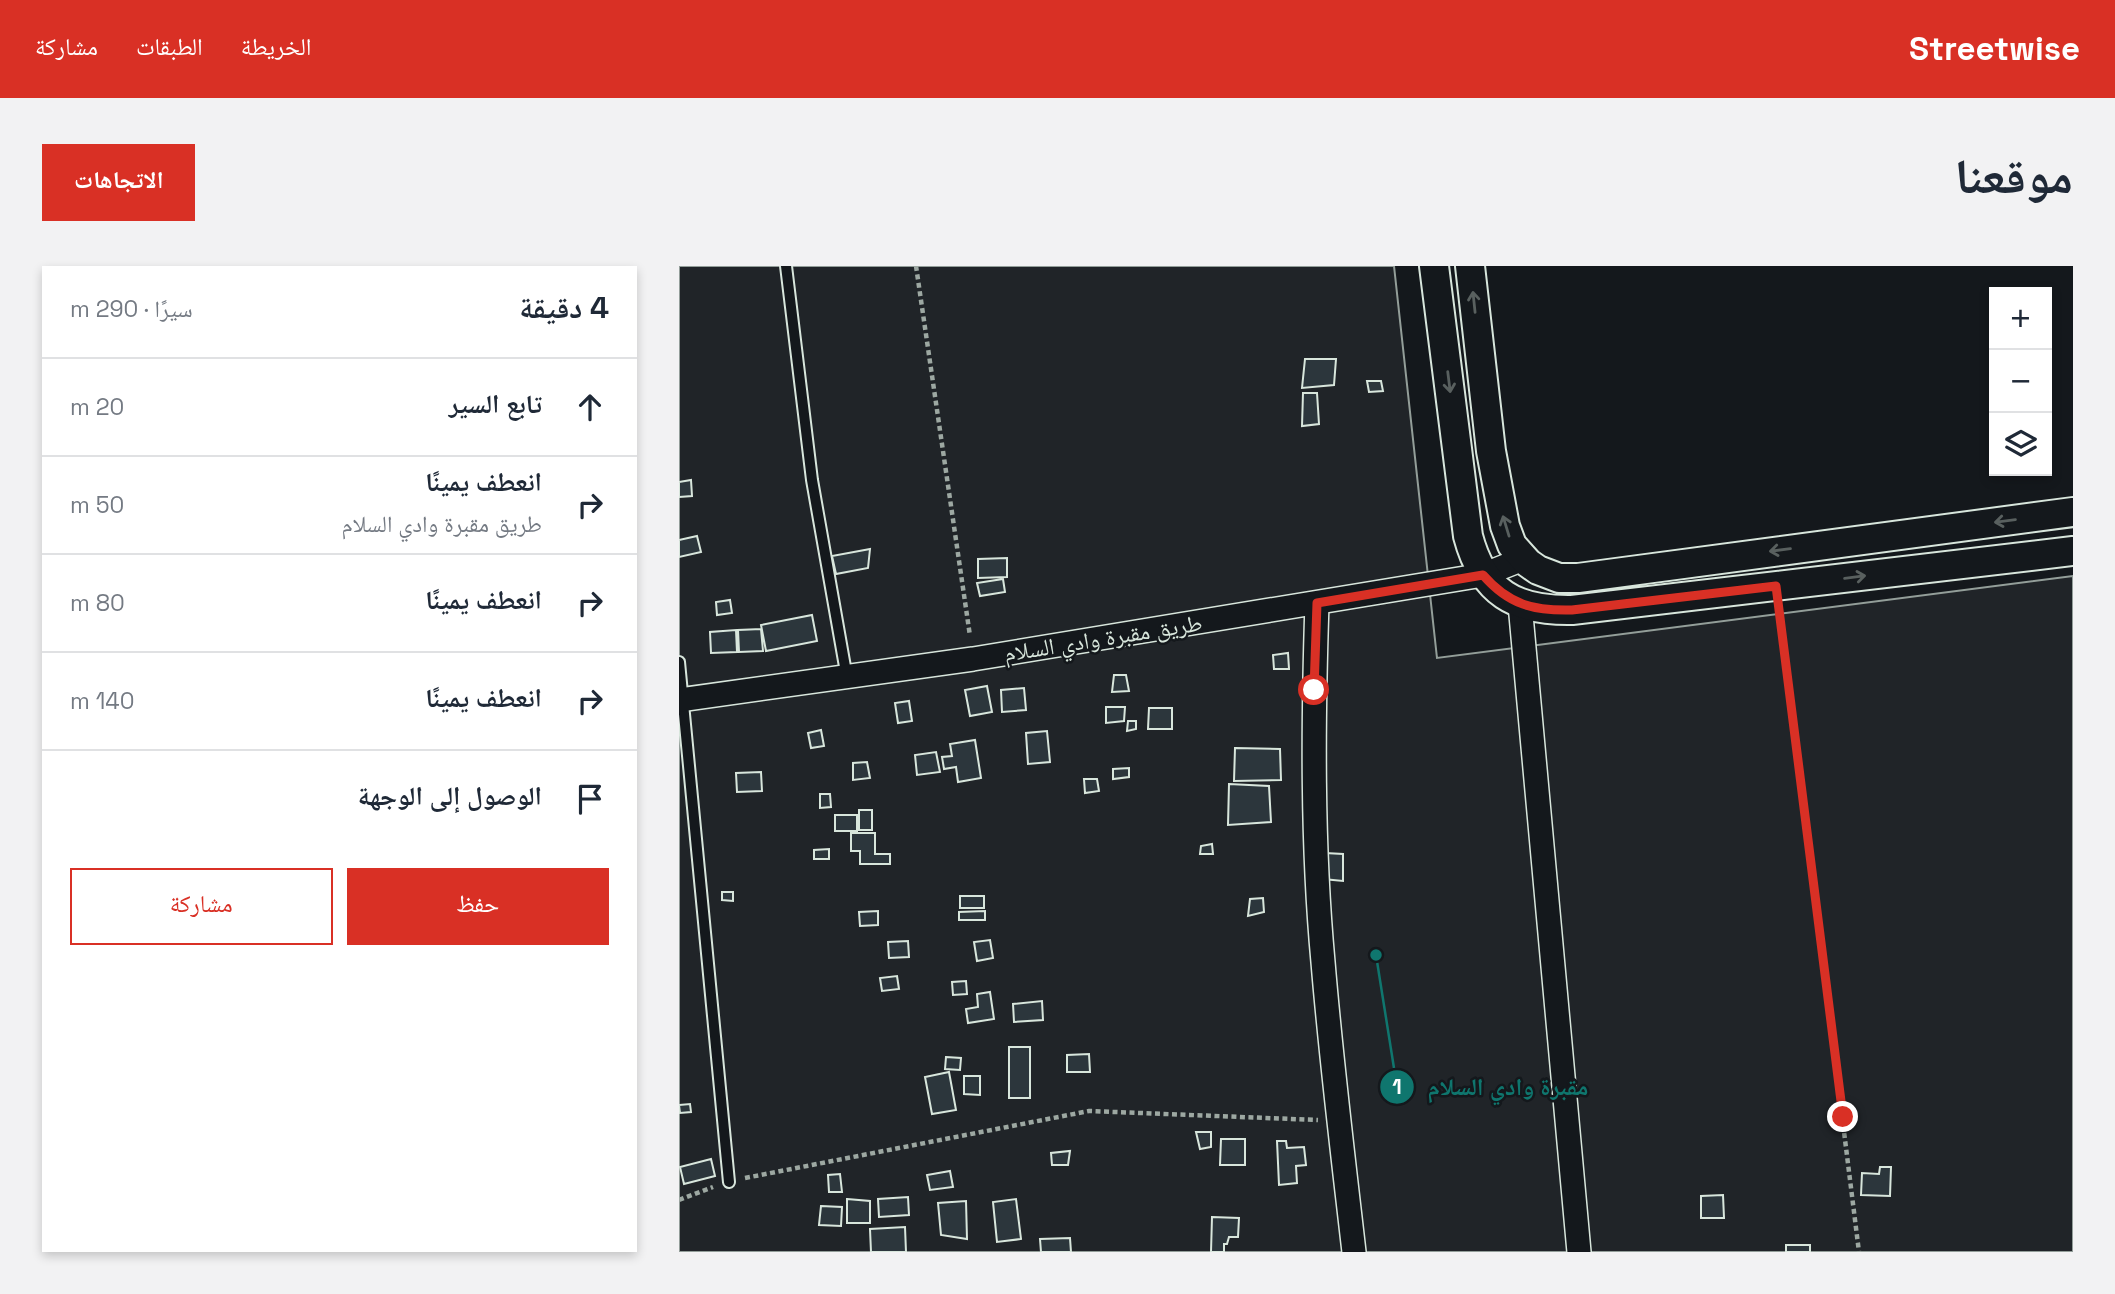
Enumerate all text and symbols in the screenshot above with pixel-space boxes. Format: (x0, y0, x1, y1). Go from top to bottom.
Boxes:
text: Streetwise (1909, 28, 2080, 70)
text: مشاركة (35, 31, 98, 62)
text: الطبقات (136, 31, 203, 62)
text: الخريطة (241, 31, 311, 62)
button: الاتجاهات (42, 144, 195, 221)
text: موقعنا (1955, 145, 2073, 207)
map controls (1989, 287, 2052, 476)
button: + (1989, 287, 2052, 350)
text: 4 دقيقة (519, 288, 609, 327)
one-way arrow (1467, 291, 1480, 313)
text: سيرًا · 290 m (70, 294, 193, 324)
button: − (1989, 350, 2052, 413)
one-way arrow (1442, 370, 1455, 393)
text: تابع السير (449, 387, 542, 421)
icon: ahead (571, 388, 609, 426)
text: 20 m (70, 392, 124, 422)
button: layers (1989, 413, 2052, 476)
text: انعطف يمينًا (425, 465, 542, 499)
icon: right (571, 486, 609, 524)
text: 50 m (70, 490, 124, 520)
text: طريق مقبرة وادي السلام (342, 509, 542, 539)
one-way arrow (1994, 514, 2017, 527)
one-way arrow (1499, 516, 1512, 538)
one-way arrow (1769, 543, 1791, 556)
one-way arrow (1844, 570, 1866, 583)
text: انعطف يمينًا (425, 583, 542, 617)
icon: right (571, 584, 609, 622)
text: 80 m (70, 588, 125, 618)
street label: طريق مقبرة وادي السلام (1002, 608, 1205, 672)
route start (1298, 674, 1329, 705)
text: انعطف يمينًا (425, 681, 542, 715)
icon: right (571, 682, 609, 720)
text: 140 m (70, 686, 134, 716)
text: الوصول إلى الوجهة (358, 779, 542, 813)
icon: arrive (571, 780, 609, 818)
button: مشاركة (70, 868, 333, 945)
button: حفظ (347, 868, 609, 945)
callout: مقبرة وادي السلام (1379, 1064, 1603, 1109)
text: مقبرة وادي السلام (1428, 1071, 1588, 1106)
text: 1 (1392, 1073, 1402, 1100)
route end (1827, 1101, 1858, 1132)

